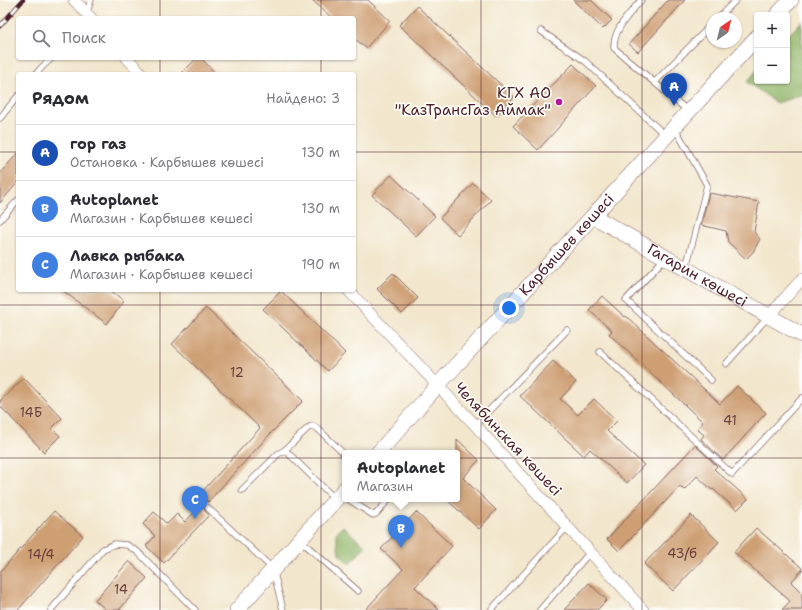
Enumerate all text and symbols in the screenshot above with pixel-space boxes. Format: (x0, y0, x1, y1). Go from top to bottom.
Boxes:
north arrow (706, 12, 742, 48)
map controls (754, 12, 790, 84)
button: + (754, 12, 790, 48)
search box (16, 16, 356, 60)
icon: search (30, 27, 52, 49)
text: Поиск (62, 28, 106, 48)
button: − (754, 48, 790, 84)
pin: A (661, 73, 687, 106)
place label: КГХ АО "КазТрансГаз Аймак" (395, 83, 551, 120)
text: Рядом (32, 87, 89, 109)
text: Найдено: 3 (266, 90, 340, 107)
marker: КГХ АО "КазТрансГаз Аймак" (554, 97, 564, 107)
text: гор газ (70, 134, 126, 154)
text: A (40, 144, 50, 161)
text: 130 m (302, 144, 340, 161)
text: Остановка · Карбышев көшесі (70, 154, 264, 171)
street label: Карбышев көшесі (515, 189, 618, 300)
text: Autoplanet (70, 190, 158, 210)
text: B (41, 200, 49, 217)
text: 130 m (302, 200, 340, 217)
text: Магазин · Карбышев көшесі (70, 210, 253, 227)
street label: Гагарин көшесі (644, 239, 751, 312)
text: Лавка рыбака (70, 246, 184, 266)
text: C (41, 256, 49, 273)
text: 190 m (301, 256, 340, 273)
text: Магазин · Карбышев көшесі (70, 266, 253, 283)
your location (499, 298, 519, 318)
house number: 12 (230, 364, 244, 381)
street label: Челябинская көшесі (450, 378, 566, 500)
house number: 14Б (20, 404, 42, 421)
house number: 41 (723, 412, 737, 429)
popup (342, 450, 460, 502)
text: Autoplanet (357, 458, 445, 478)
text: Магазин (357, 478, 413, 495)
pin: C (182, 486, 208, 519)
pin: B (388, 515, 414, 548)
house number: 43/б (667, 545, 697, 562)
house number: 14/4 (28, 546, 54, 563)
house number: 14 (114, 581, 128, 598)

